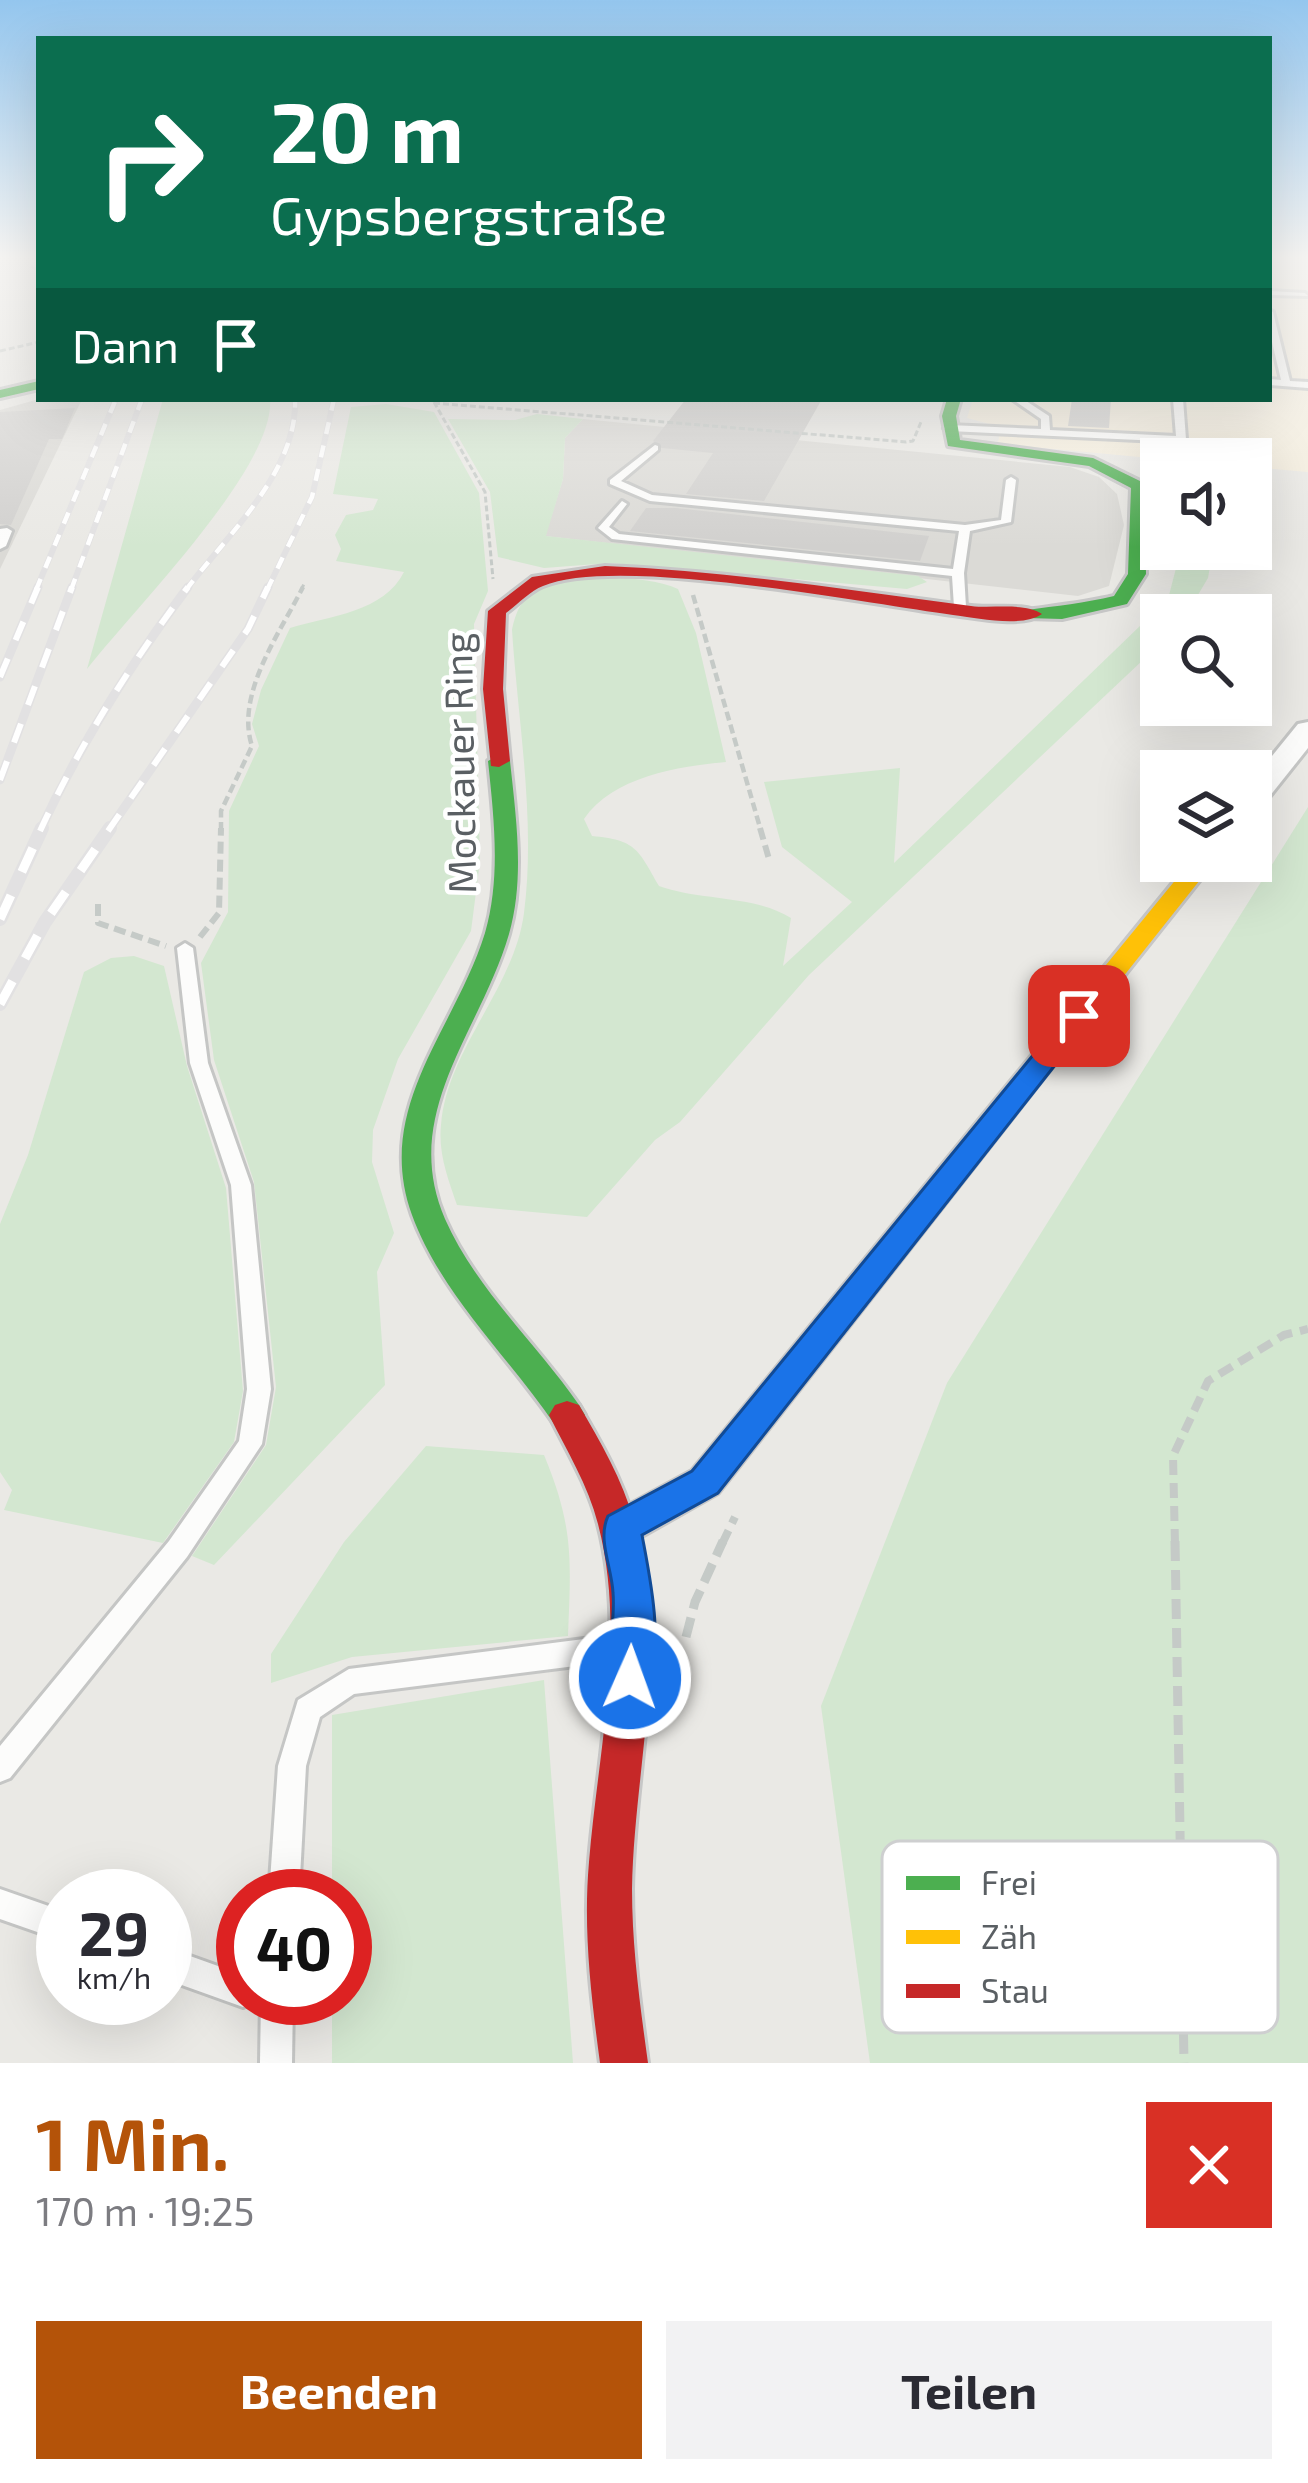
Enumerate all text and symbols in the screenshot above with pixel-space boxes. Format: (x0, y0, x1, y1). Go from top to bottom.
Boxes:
text: 20 m (270, 79, 464, 180)
icon: right (72, 84, 228, 240)
text: Gypsbergstraße (270, 181, 667, 246)
icon: arrive (203, 312, 269, 378)
text: Dann (72, 318, 179, 372)
map controls (1140, 438, 1272, 882)
button: sound (1140, 438, 1272, 570)
button: search (1140, 594, 1272, 726)
street label: Mockauer Ring (433, 632, 484, 894)
button: layers (1140, 750, 1272, 882)
pin (1028, 965, 1130, 1067)
icon: arrive (1046, 983, 1112, 1049)
position arrow (567, 1615, 693, 1741)
legend (882, 1841, 1278, 2033)
text: Frei (981, 1862, 1037, 1902)
speed limit sign: 40 (216, 1869, 372, 2025)
text: 29 (79, 1896, 149, 1968)
text: Zäh (981, 1916, 1037, 1956)
text: km/h (77, 1959, 151, 1995)
text: Stau (981, 1970, 1049, 2010)
text: 1 Min. (36, 2099, 229, 2185)
button: close (1146, 2102, 1272, 2228)
text: 170 m · 19:25 (36, 2187, 254, 2234)
button: Beenden (36, 2321, 642, 2459)
button: Teilen (666, 2321, 1272, 2459)

